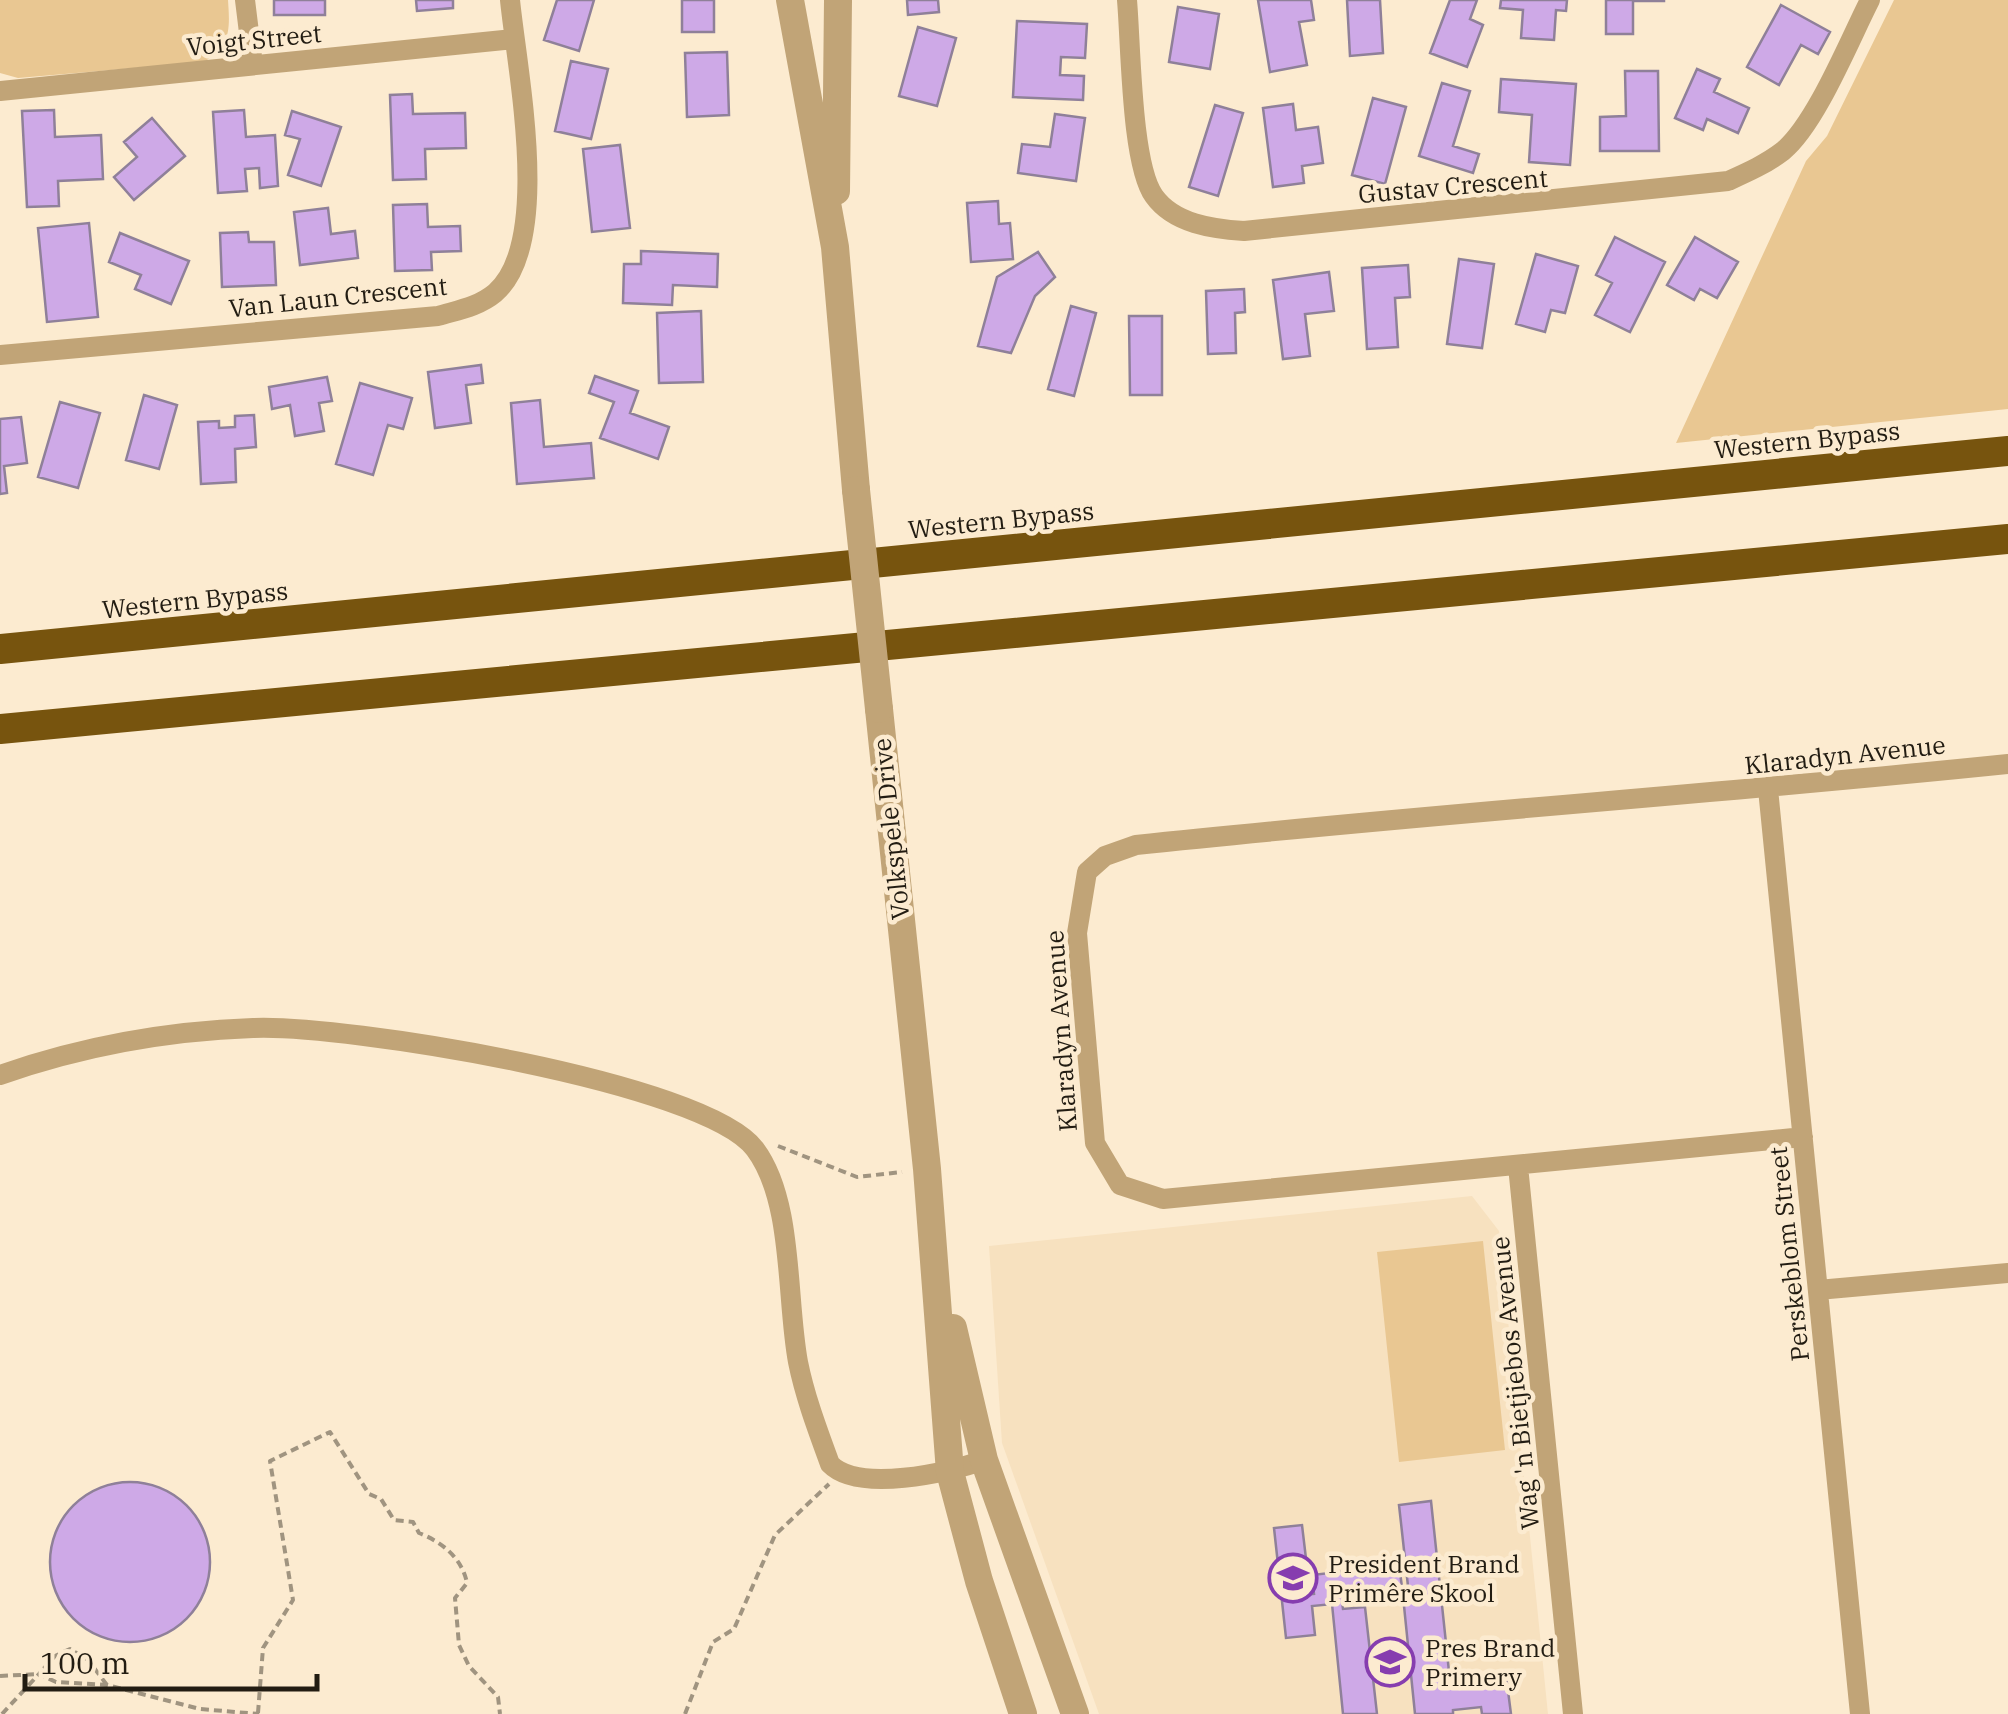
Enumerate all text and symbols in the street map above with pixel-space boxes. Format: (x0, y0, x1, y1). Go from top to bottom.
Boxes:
street label: Voigt Street (185, 16, 323, 63)
street label: Gustav Crescent (1357, 161, 1549, 210)
street label: Van Laun Crescent (227, 269, 449, 324)
street label: Western Bypass (1712, 413, 1902, 466)
street label: Western Bypass (906, 493, 1096, 546)
street label: Western Bypass (100, 573, 290, 626)
street label: Klaradyn Avenue (1743, 728, 1947, 781)
street label: Volkspele Drive (865, 737, 916, 921)
street label: Klaradyn Avenue (1037, 929, 1084, 1133)
street label: Perskeblom Street (1761, 1145, 1816, 1363)
street label: Wag 'n Bietjiebos Avenue (1483, 1235, 1546, 1531)
place label: President Brand Primêre Skool (1328, 1547, 1520, 1609)
school or university icon: President Brand Primêre Skool (1267, 1552, 1319, 1604)
scale bar (25, 1629, 318, 1691)
place label: Pres Brand Primery (1425, 1631, 1556, 1693)
school or university icon: Pres Brand Primery (1364, 1636, 1416, 1688)
text: 100 m (40, 1643, 130, 1682)

